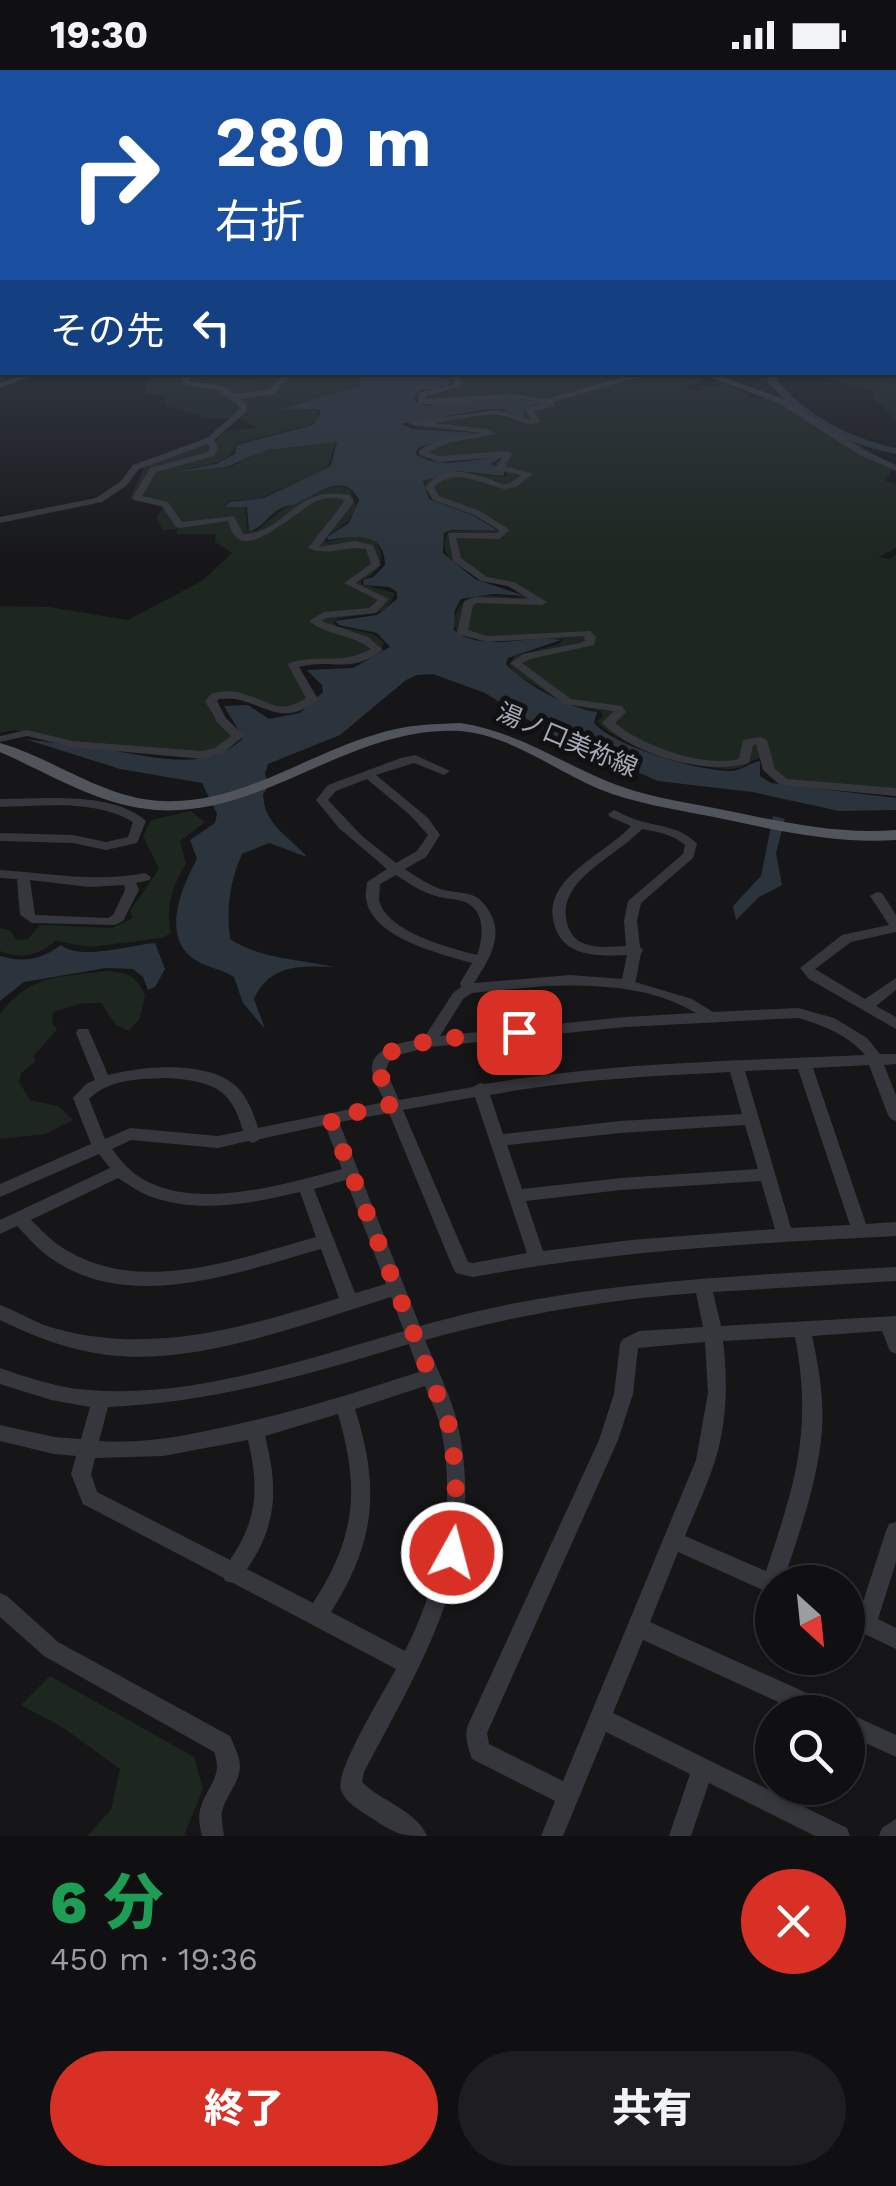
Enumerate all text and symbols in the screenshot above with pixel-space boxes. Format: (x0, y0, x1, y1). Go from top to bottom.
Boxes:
text: 19:30 (50, 13, 148, 57)
text: 280 m (215, 101, 432, 183)
icon: right (50, 110, 180, 240)
text: 右折 (215, 195, 305, 248)
icon: left (184, 300, 239, 355)
text: その先 (50, 309, 164, 353)
street label: 湯ノ口美祢線 (492, 697, 642, 783)
pin (477, 990, 562, 1075)
icon: arrive (492, 1005, 547, 1060)
position arrow (400, 1501, 504, 1605)
north arrow (755, 1565, 865, 1675)
map controls (755, 1565, 865, 1805)
button: search (755, 1695, 865, 1805)
text: 6 分 (50, 1867, 163, 1938)
button: close (741, 1869, 846, 1974)
text: 450 m · 19:36 (50, 1940, 258, 1978)
button: 終了 (50, 2051, 438, 2166)
button: 共有 (458, 2051, 846, 2166)

